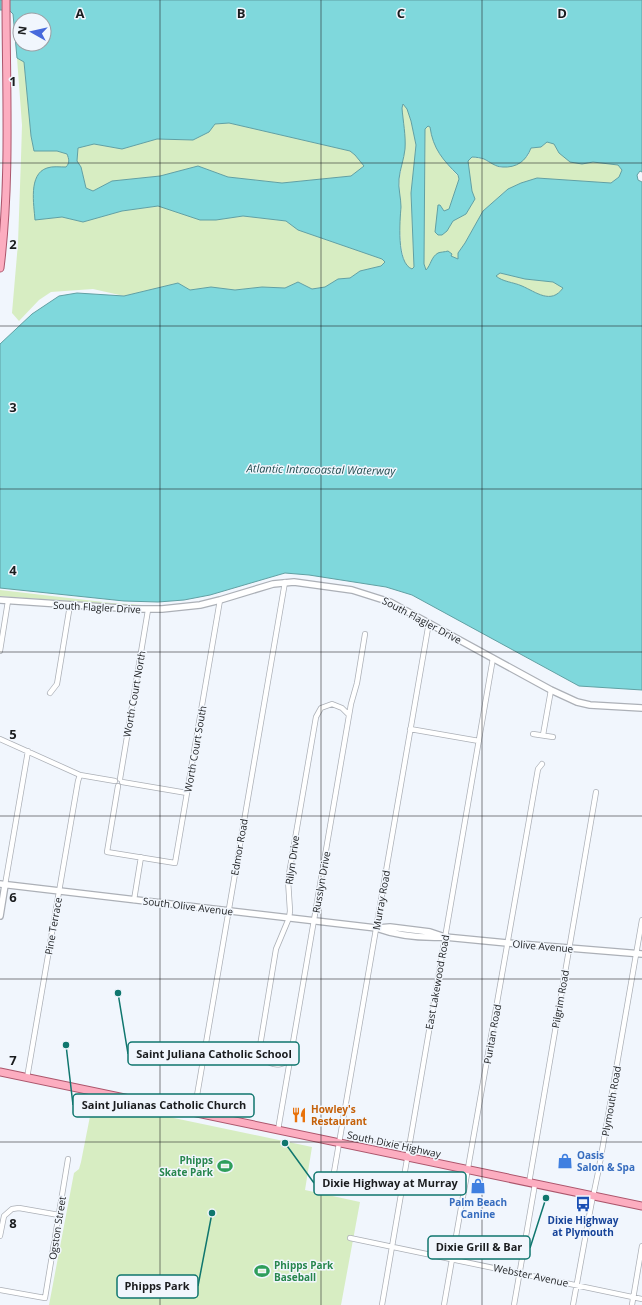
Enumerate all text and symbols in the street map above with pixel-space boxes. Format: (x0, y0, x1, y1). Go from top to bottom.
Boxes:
text: A (76, 4, 85, 22)
text: B (237, 4, 246, 22)
text: C (397, 4, 405, 22)
text: D (557, 4, 567, 22)
north arrow (12, 12, 52, 52)
text: N (14, 25, 30, 36)
text: 1 (9, 72, 17, 90)
text: 2 (9, 235, 17, 253)
text: 3 (9, 398, 17, 416)
water label: Atlantic Intracoastal Waterway (246, 460, 396, 478)
text: 4 (9, 561, 17, 579)
street label: South Flagler Drive (380, 593, 464, 647)
street label: South Flagler Drive (53, 598, 142, 616)
street label: Worth Court North (119, 650, 149, 738)
street label: Worth Court South (180, 705, 210, 793)
text: 5 (9, 725, 17, 743)
street label: Edmor Road (227, 817, 251, 877)
street label: Rilyn Drive (282, 834, 302, 885)
street label: Russlyn Drive (309, 850, 333, 914)
street label: Murray Road (369, 869, 393, 931)
text: 6 (9, 888, 17, 906)
street label: South Olive Avenue (142, 894, 234, 919)
street label: Pine Terrace (41, 896, 65, 956)
street label: East Lakewood Road (422, 933, 452, 1031)
street label: Olive Avenue (512, 936, 574, 956)
street label: Pilgrim Road (548, 969, 572, 1029)
street label: Puritan Road (480, 1003, 504, 1065)
callout: Saint Juliana Catholic School (128, 1042, 299, 1065)
text: Saint Juliana Catholic School (136, 1046, 292, 1061)
text: 7 (9, 1051, 17, 1069)
street label: Plymouth Road (598, 1065, 624, 1137)
callout: Saint Julianas Catholic Church (73, 1094, 254, 1117)
text: Saint Julianas Catholic Church (82, 1097, 246, 1112)
place label: Howley's Restaurant (311, 1102, 368, 1128)
restaurant icon: Howley's Restaurant (290, 1106, 308, 1124)
street label: South Dixie Highway (346, 1127, 443, 1161)
place label: Oasis Salon & Spa (577, 1148, 635, 1174)
shop icon: Oasis Salon & Spa (556, 1152, 574, 1170)
place label: Phipps Skate Park (159, 1153, 214, 1179)
sports icon: Phipps Skate Park (216, 1157, 234, 1175)
callout: Dixie Highway at Murray (314, 1172, 466, 1195)
text: Dixie Highway at Murray (322, 1175, 459, 1190)
shop icon: Palm Beach Canine (469, 1177, 487, 1195)
street label: Ogston Street (45, 1195, 69, 1261)
place label: Palm Beach Canine (449, 1195, 507, 1221)
bus stop icon: Dixie Highway at Plymouth (574, 1195, 592, 1213)
place label: Dixie Highway at Plymouth (547, 1213, 619, 1239)
text: 8 (9, 1214, 17, 1232)
callout: Dixie Grill & Bar (428, 1236, 530, 1259)
text: Dixie Grill & Bar (436, 1239, 522, 1254)
place label: Phipps Park Baseball (274, 1258, 334, 1284)
street label: Webster Avenue (492, 1260, 570, 1290)
sports icon: Phipps Park Baseball (253, 1262, 271, 1280)
callout: Phipps Park (117, 1275, 198, 1298)
text: Phipps Park (124, 1278, 190, 1293)

